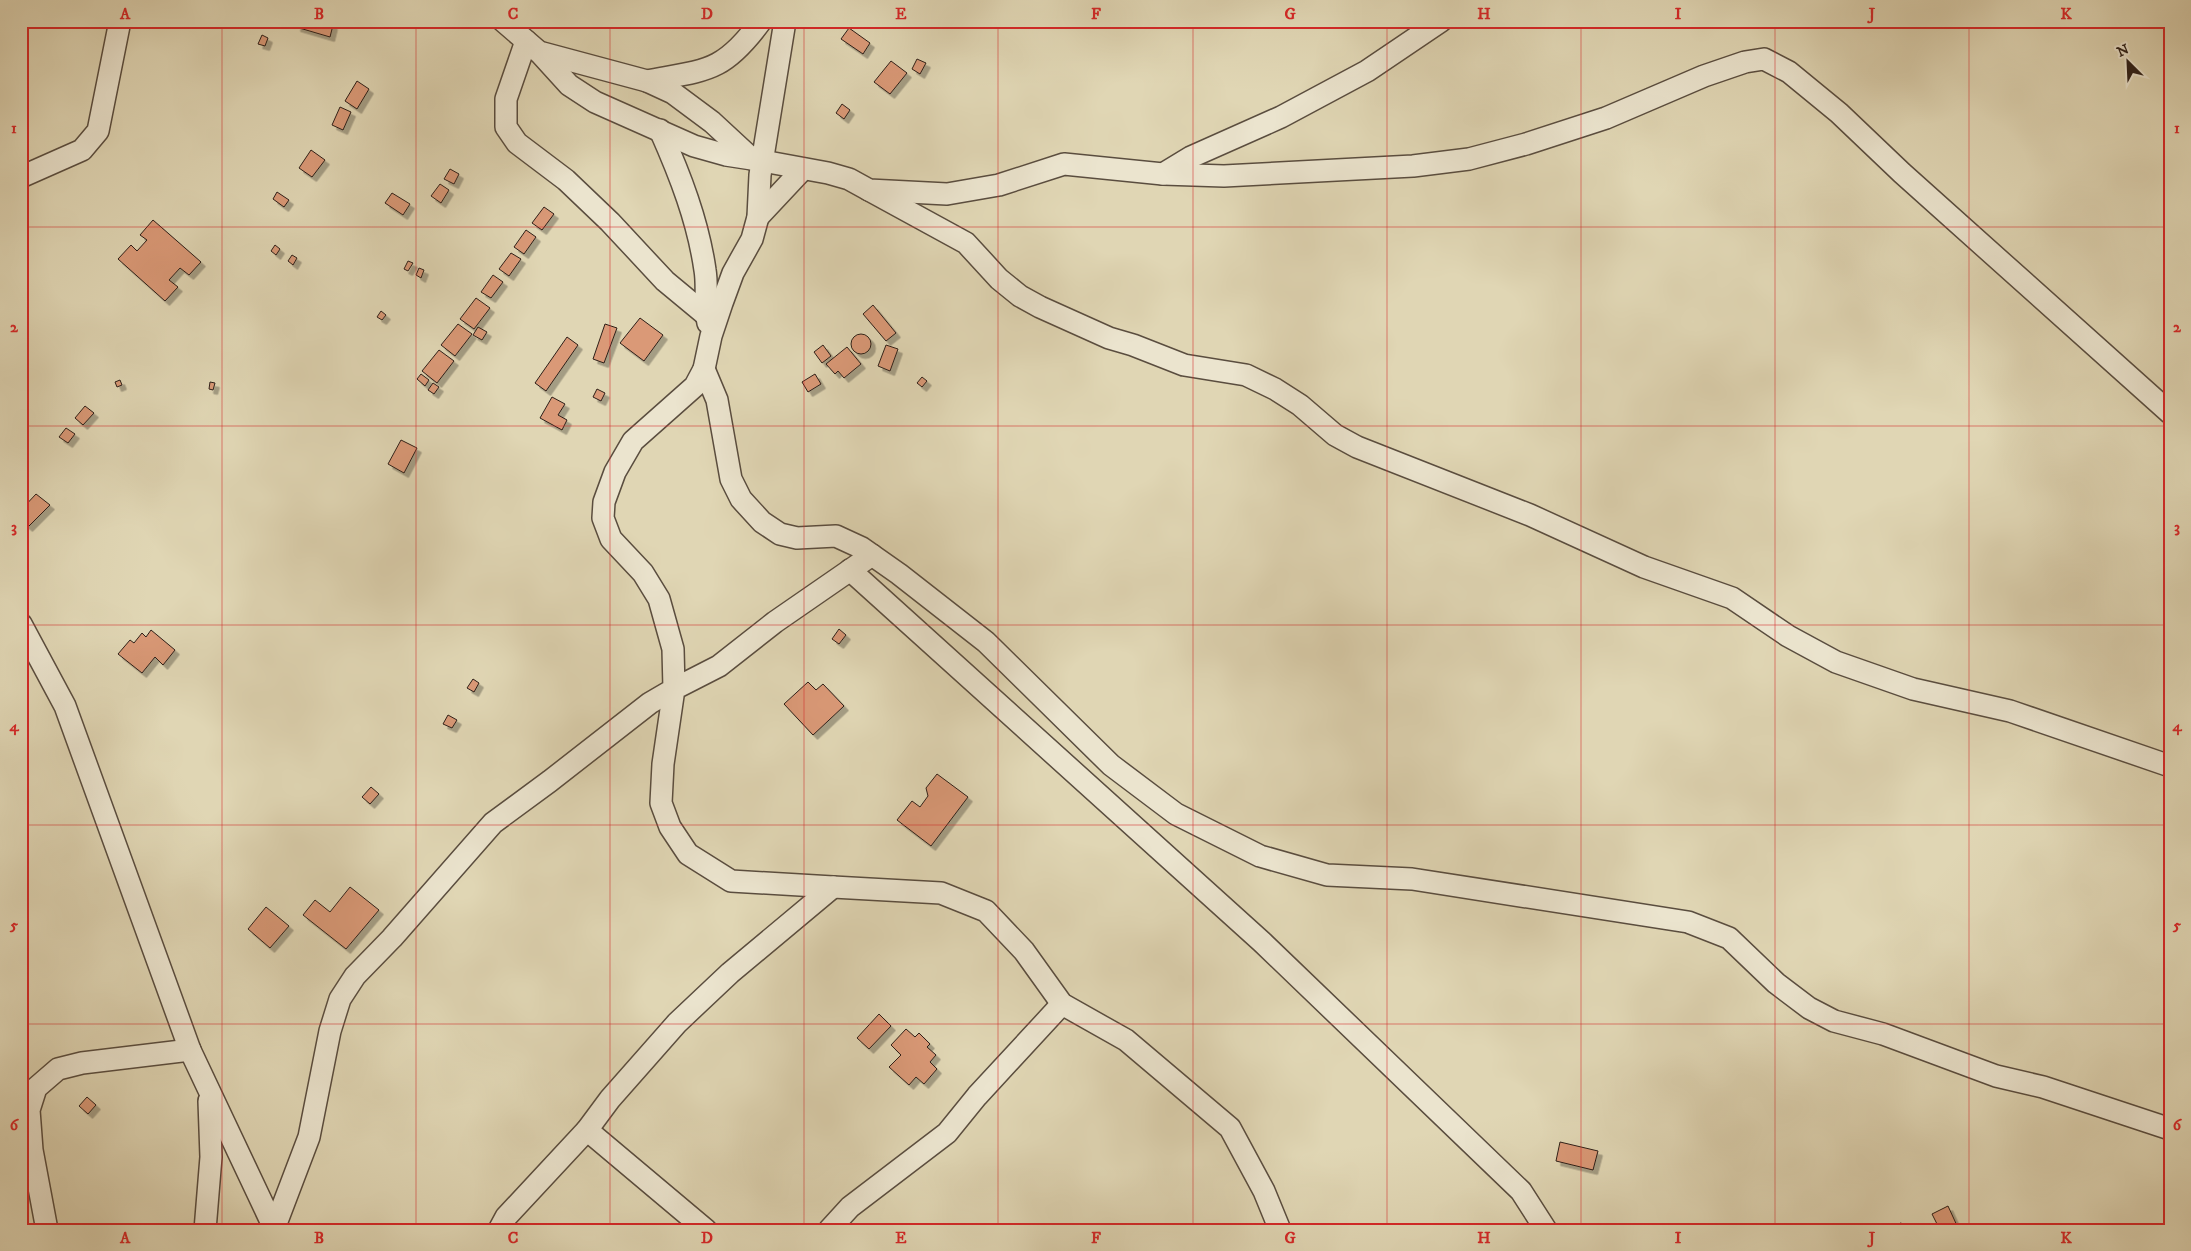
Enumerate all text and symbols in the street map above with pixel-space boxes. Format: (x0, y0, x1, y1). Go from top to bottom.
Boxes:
text: A (119, 4, 131, 24)
text: B (314, 4, 324, 24)
text: C (508, 4, 518, 24)
text: D (701, 4, 713, 24)
text: E (895, 4, 907, 24)
text: F (1091, 4, 1101, 24)
text: G (1284, 4, 1296, 24)
text: H (1477, 4, 1491, 24)
text: I (1675, 4, 1682, 24)
text: J (1867, 4, 1876, 24)
text: K (2060, 4, 2072, 24)
north arrow (2104, 38, 2154, 88)
text: N (2114, 40, 2132, 62)
text: 1 (11, 118, 17, 138)
text: 1 (2174, 118, 2180, 138)
text: 2 (10, 317, 19, 337)
text: 2 (2173, 317, 2182, 337)
text: 3 (11, 517, 17, 537)
text: 3 (2174, 517, 2180, 537)
text: 4 (8, 716, 19, 736)
text: 4 (2171, 716, 2182, 736)
text: 5 (9, 915, 18, 935)
text: 5 (2172, 915, 2181, 935)
text: 6 (10, 1115, 20, 1135)
text: 6 (2173, 1115, 2183, 1135)
text: A (119, 1228, 131, 1248)
text: B (314, 1228, 324, 1248)
text: C (508, 1228, 518, 1248)
text: D (701, 1228, 713, 1248)
text: E (895, 1228, 907, 1248)
text: F (1091, 1228, 1101, 1248)
text: G (1284, 1228, 1296, 1248)
text: H (1477, 1228, 1491, 1248)
text: I (1675, 1228, 1682, 1248)
text: J (1867, 1228, 1876, 1248)
text: K (2060, 1228, 2072, 1248)

